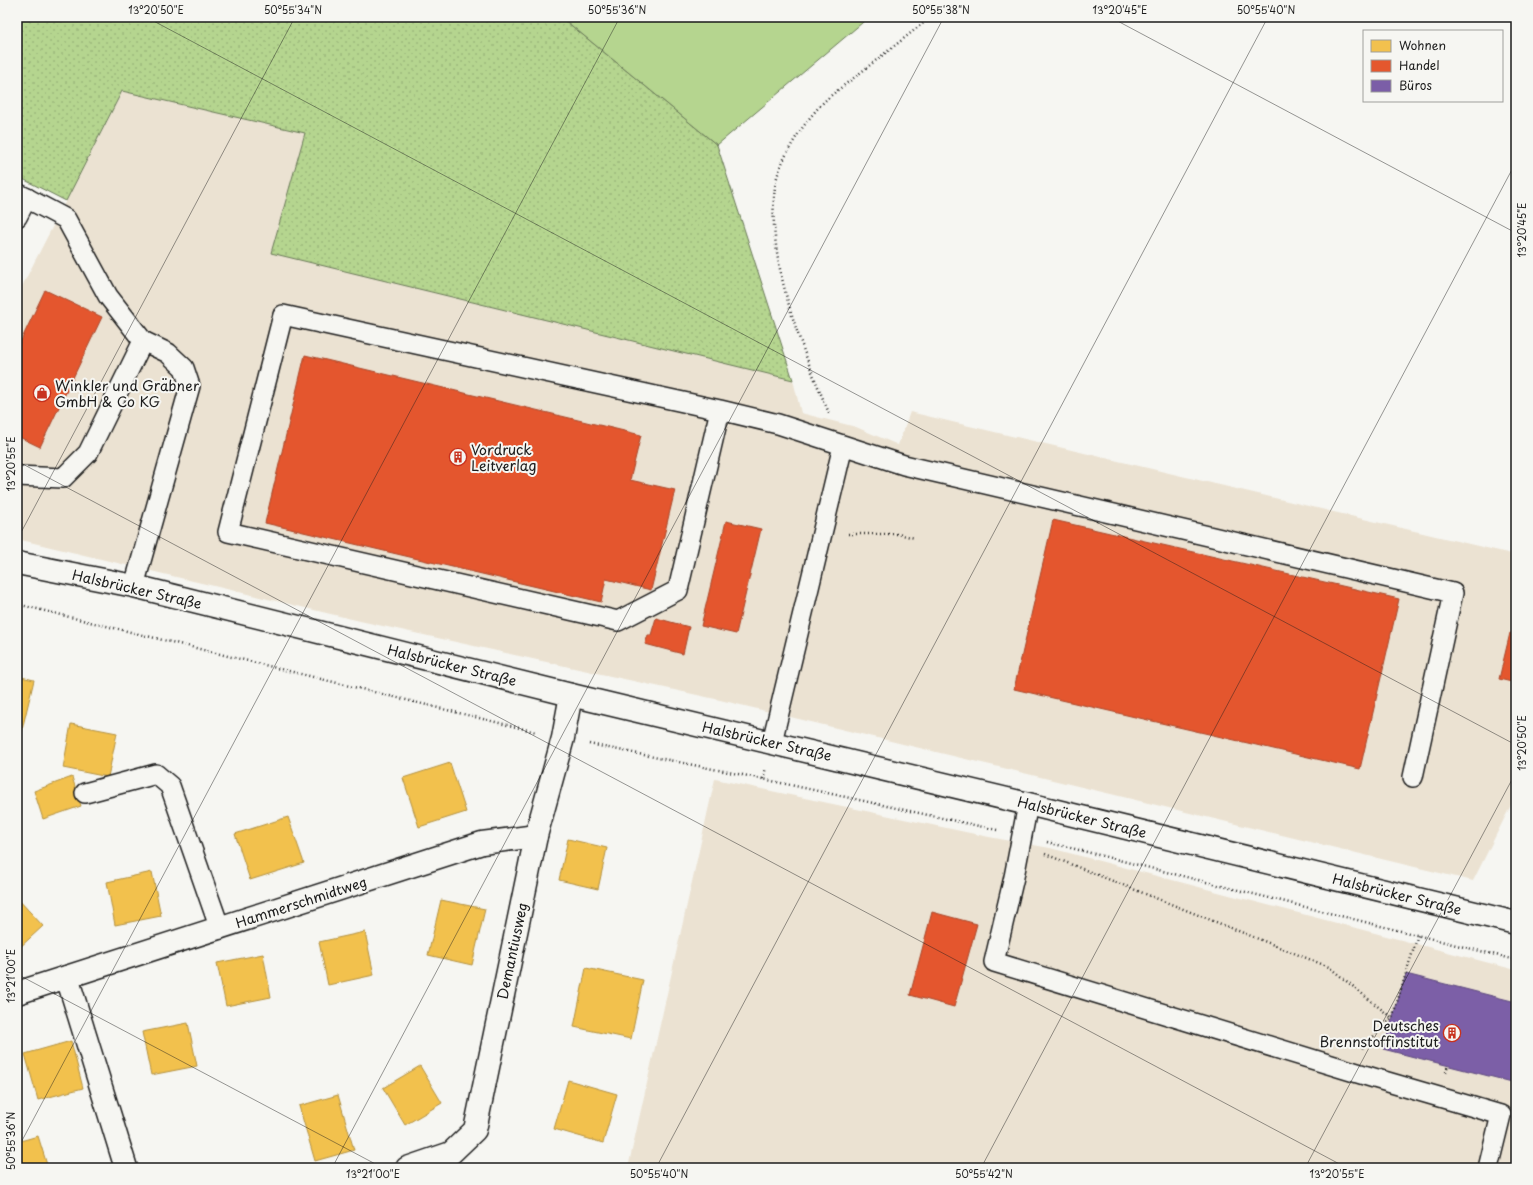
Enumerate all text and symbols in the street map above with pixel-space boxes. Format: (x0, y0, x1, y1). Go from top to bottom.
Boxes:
text: 13°20'50"E (128, 2, 184, 17)
text: 50°55'34"N (264, 2, 322, 17)
text: 50°55'36"N (588, 2, 646, 17)
text: 50°55'38"N (912, 2, 970, 17)
text: 13°20'45"E (1093, 2, 1147, 17)
text: 50°55'40"N (1237, 2, 1295, 17)
legend (1363, 30, 1503, 102)
text: Wohnen (1399, 36, 1446, 54)
text: Handel (1399, 56, 1439, 74)
text: Büros (1399, 76, 1432, 94)
text: 13°20'45"E (1514, 203, 1529, 257)
place label: Winkler und Gräbner GmbH & Co KG (55, 375, 199, 412)
shop icon: Winkler und Gräbner GmbH & Co KG (32, 383, 52, 403)
text: 13°20'55"E (3, 437, 18, 491)
place label: Vordruck Leitverlag (471, 439, 537, 476)
building icon: Vordruck Leitverlag (448, 447, 468, 467)
street label: Halsbrücker Straße (70, 564, 204, 614)
street label: Halsbrücker Straße (385, 639, 519, 691)
text: 13°20'50"E (1514, 715, 1529, 771)
street label: Halsbrücker Straße (700, 716, 834, 766)
street label: Halsbrücker Straße (1015, 791, 1149, 843)
street label: Halsbrücker Straße (1330, 868, 1464, 920)
street label: Hammerschmidtweg (233, 871, 369, 933)
street label: Demantiusweg (491, 900, 533, 1002)
text: 13°21'00"E (3, 949, 18, 1003)
place label: Deutsches Brennstoffinstitut (1320, 1015, 1439, 1052)
building icon: Deutsches Brennstoffinstitut (1442, 1023, 1462, 1043)
text: 50°55'36"N (3, 1112, 18, 1170)
text: 13°21'00"E (346, 1166, 400, 1181)
text: 50°55'40"N (630, 1166, 688, 1181)
text: 50°55'42"N (955, 1166, 1013, 1181)
text: 13°20'55"E (1310, 1166, 1364, 1181)

